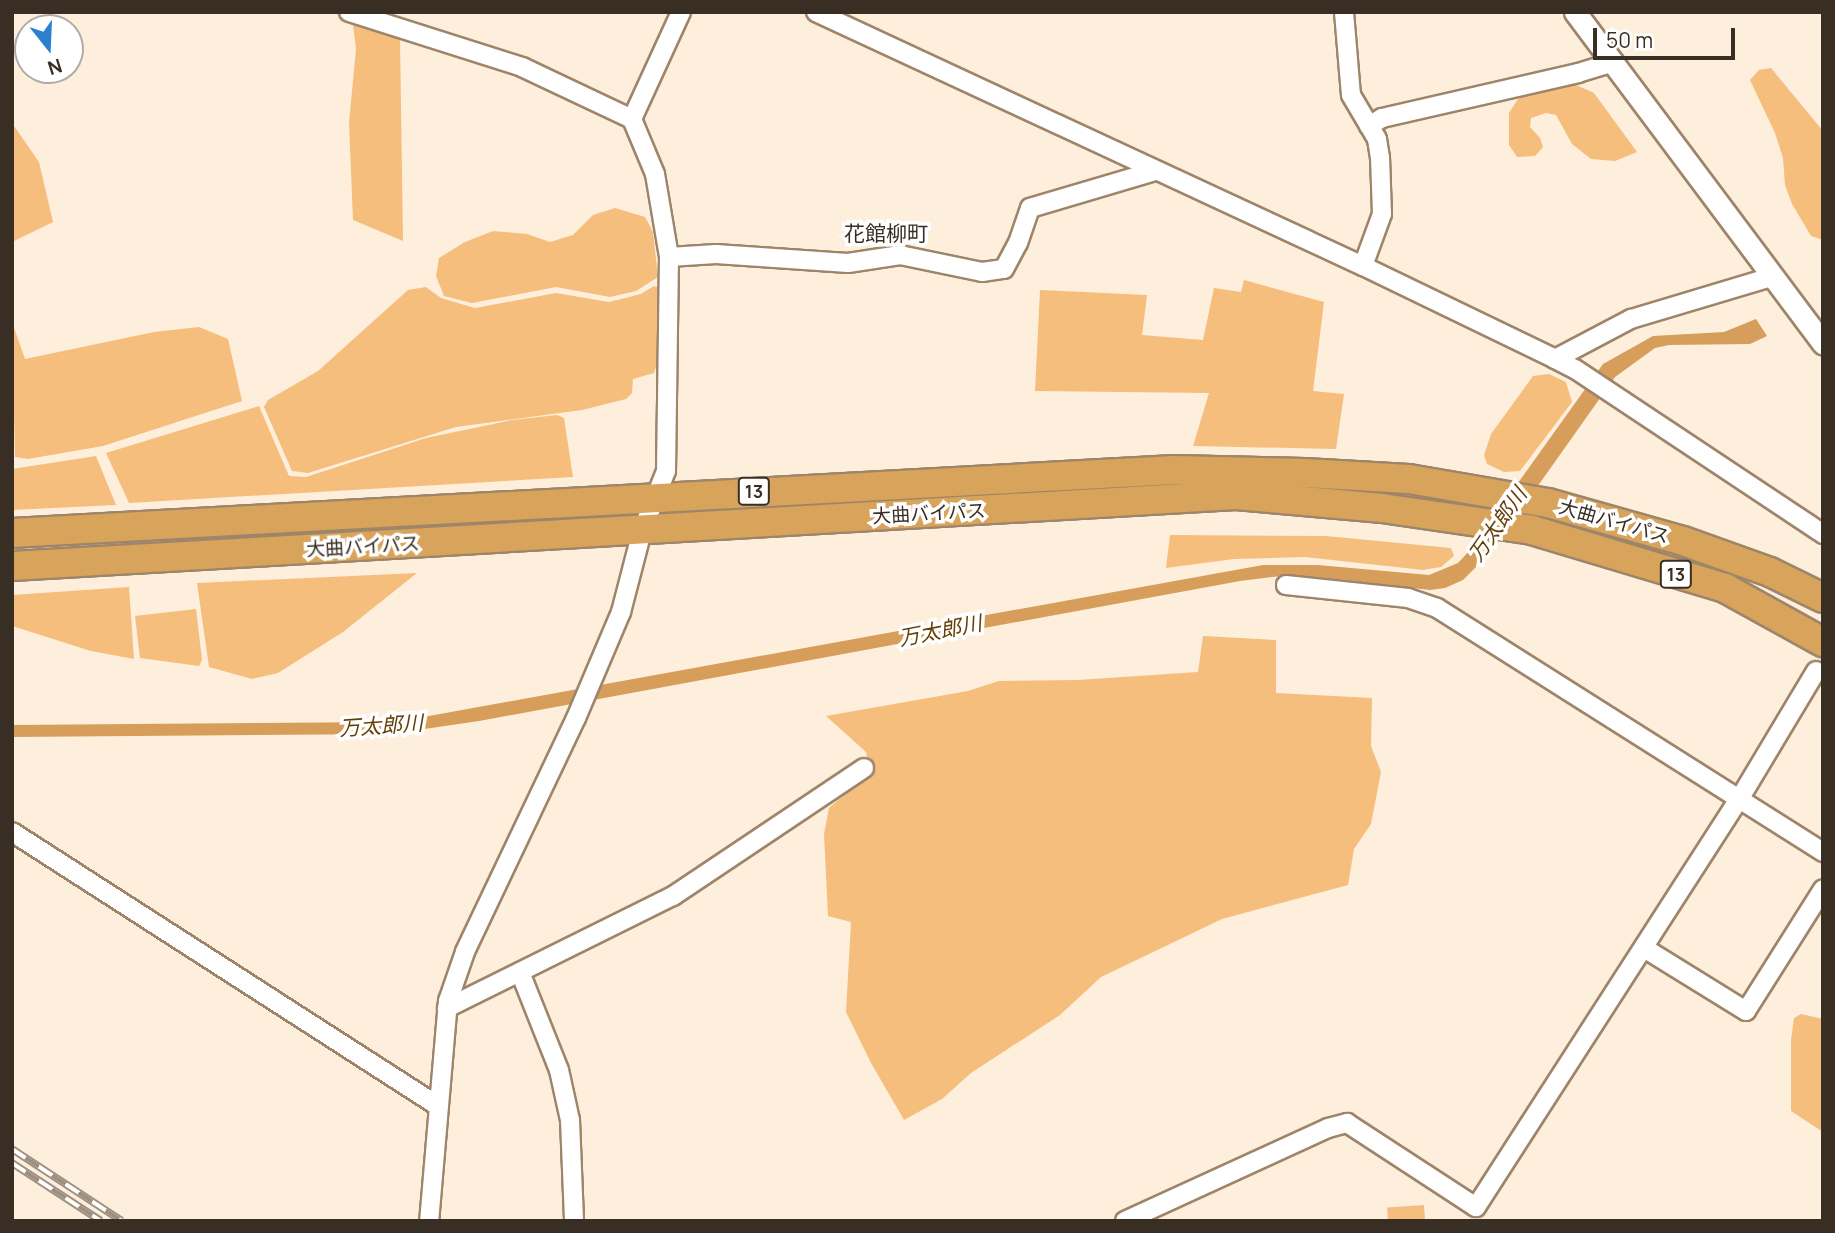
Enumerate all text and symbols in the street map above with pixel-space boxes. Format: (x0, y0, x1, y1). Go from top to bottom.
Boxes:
north arrow (14, 14, 84, 84)
scale bar (1597, 14, 1739, 58)
text: 50 m (1606, 26, 1653, 54)
text: N (44, 53, 65, 82)
district label: 花館柳町 (844, 220, 928, 246)
road number: 13 (736, 476, 772, 505)
water label: 万太郎川 (1463, 482, 1531, 566)
street label: 大曲バイパス (1556, 495, 1672, 549)
street label: 大曲バイパス (871, 500, 987, 528)
street label: 大曲バイパス (305, 533, 421, 561)
road number: 13 (1658, 560, 1694, 588)
water label: 万太郎川 (896, 610, 984, 650)
water label: 万太郎川 (338, 710, 424, 740)

